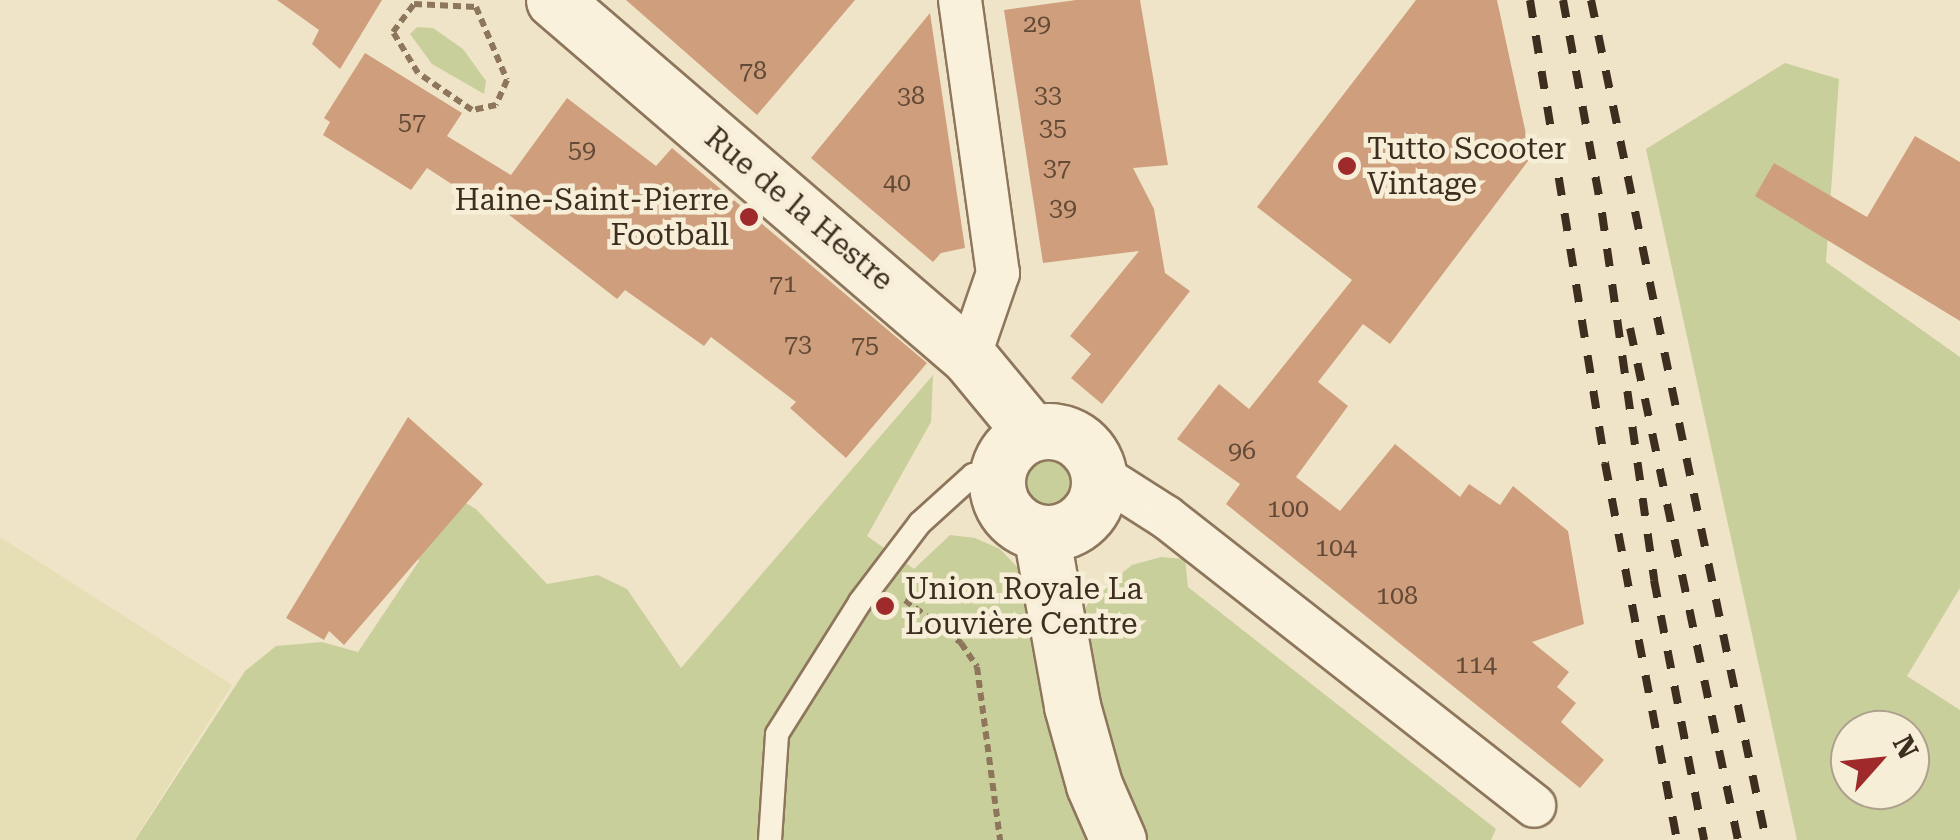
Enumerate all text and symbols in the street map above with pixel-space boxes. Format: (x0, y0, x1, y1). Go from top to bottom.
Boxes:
house number: 29 (1023, 9, 1051, 39)
house number: 78 (739, 56, 767, 86)
house number: 33 (1034, 80, 1062, 110)
house number: 38 (897, 81, 925, 111)
house number: 57 (398, 107, 426, 137)
house number: 35 (1039, 113, 1067, 143)
street label: Rue de la Hestre (698, 120, 900, 298)
place label: Tutto Scooter Vintage (1367, 131, 1566, 202)
house number: 59 (568, 135, 596, 165)
house number: 37 (1043, 153, 1071, 183)
marker: Tutto Scooter Vintage (1336, 155, 1358, 177)
house number: 40 (883, 168, 911, 198)
place label: Haine-Saint-Pierre Football (455, 182, 729, 252)
house number: 39 (1049, 193, 1077, 223)
marker: Haine-Saint-Pierre Football (738, 206, 760, 228)
house number: 71 (769, 269, 797, 299)
house number: 73 (784, 329, 812, 359)
house number: 75 (851, 330, 879, 360)
house number: 96 (1228, 436, 1256, 466)
house number: 100 (1267, 494, 1309, 524)
house number: 104 (1315, 533, 1357, 563)
place label: Union Royale La Louvière Centre (905, 571, 1143, 642)
house number: 108 (1376, 581, 1418, 611)
marker: Union Royale La Louvière Centre (874, 595, 896, 617)
house number: 114 (1455, 650, 1497, 680)
north arrow (1830, 710, 1930, 810)
text: N (1886, 730, 1925, 764)

